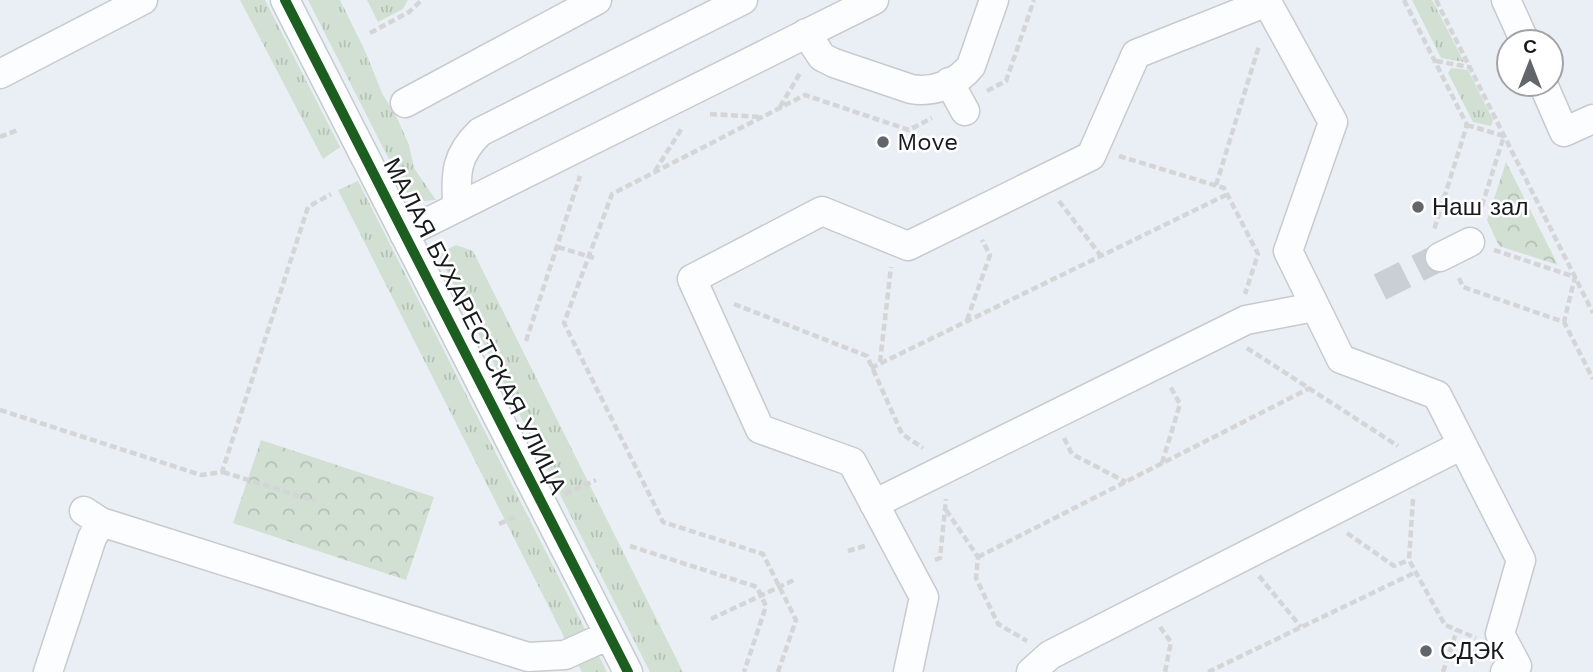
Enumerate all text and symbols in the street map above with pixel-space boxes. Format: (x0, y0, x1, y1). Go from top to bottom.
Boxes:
north arrow (1495, 28, 1565, 98)
text: С (1523, 35, 1537, 58)
place label: Move (897, 128, 958, 156)
marker: Move (875, 134, 891, 150)
street label: МАЛАЯ БУХАРЕСТСКАЯ УЛИЦА (378, 153, 572, 499)
place label: Наш зал (1432, 193, 1528, 221)
marker: Наш зал (1410, 199, 1426, 215)
place label: СДЭК (1440, 637, 1504, 665)
marker: СДЭК (1418, 643, 1434, 659)

